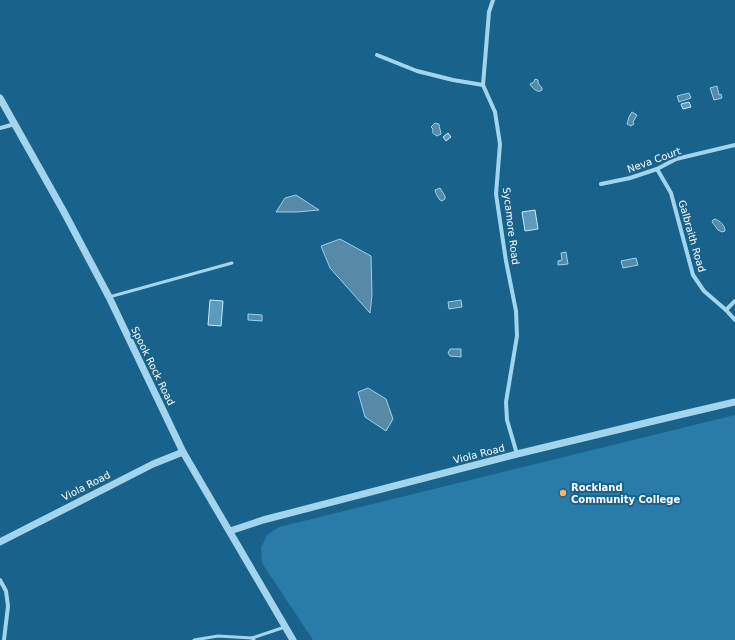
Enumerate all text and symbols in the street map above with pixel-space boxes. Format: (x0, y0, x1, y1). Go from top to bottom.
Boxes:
street label: Neva Court (626, 145, 682, 175)
street label: Sycamore Road (501, 187, 521, 265)
street label: Galbraith Road (676, 199, 708, 273)
street label: Spook Rock Road (129, 325, 177, 407)
street label: Viola Road (452, 442, 506, 466)
street label: Viola Road (60, 469, 112, 503)
place label: Rockland Community College (571, 482, 681, 505)
marker: Rockland Community College (558, 488, 568, 498)

